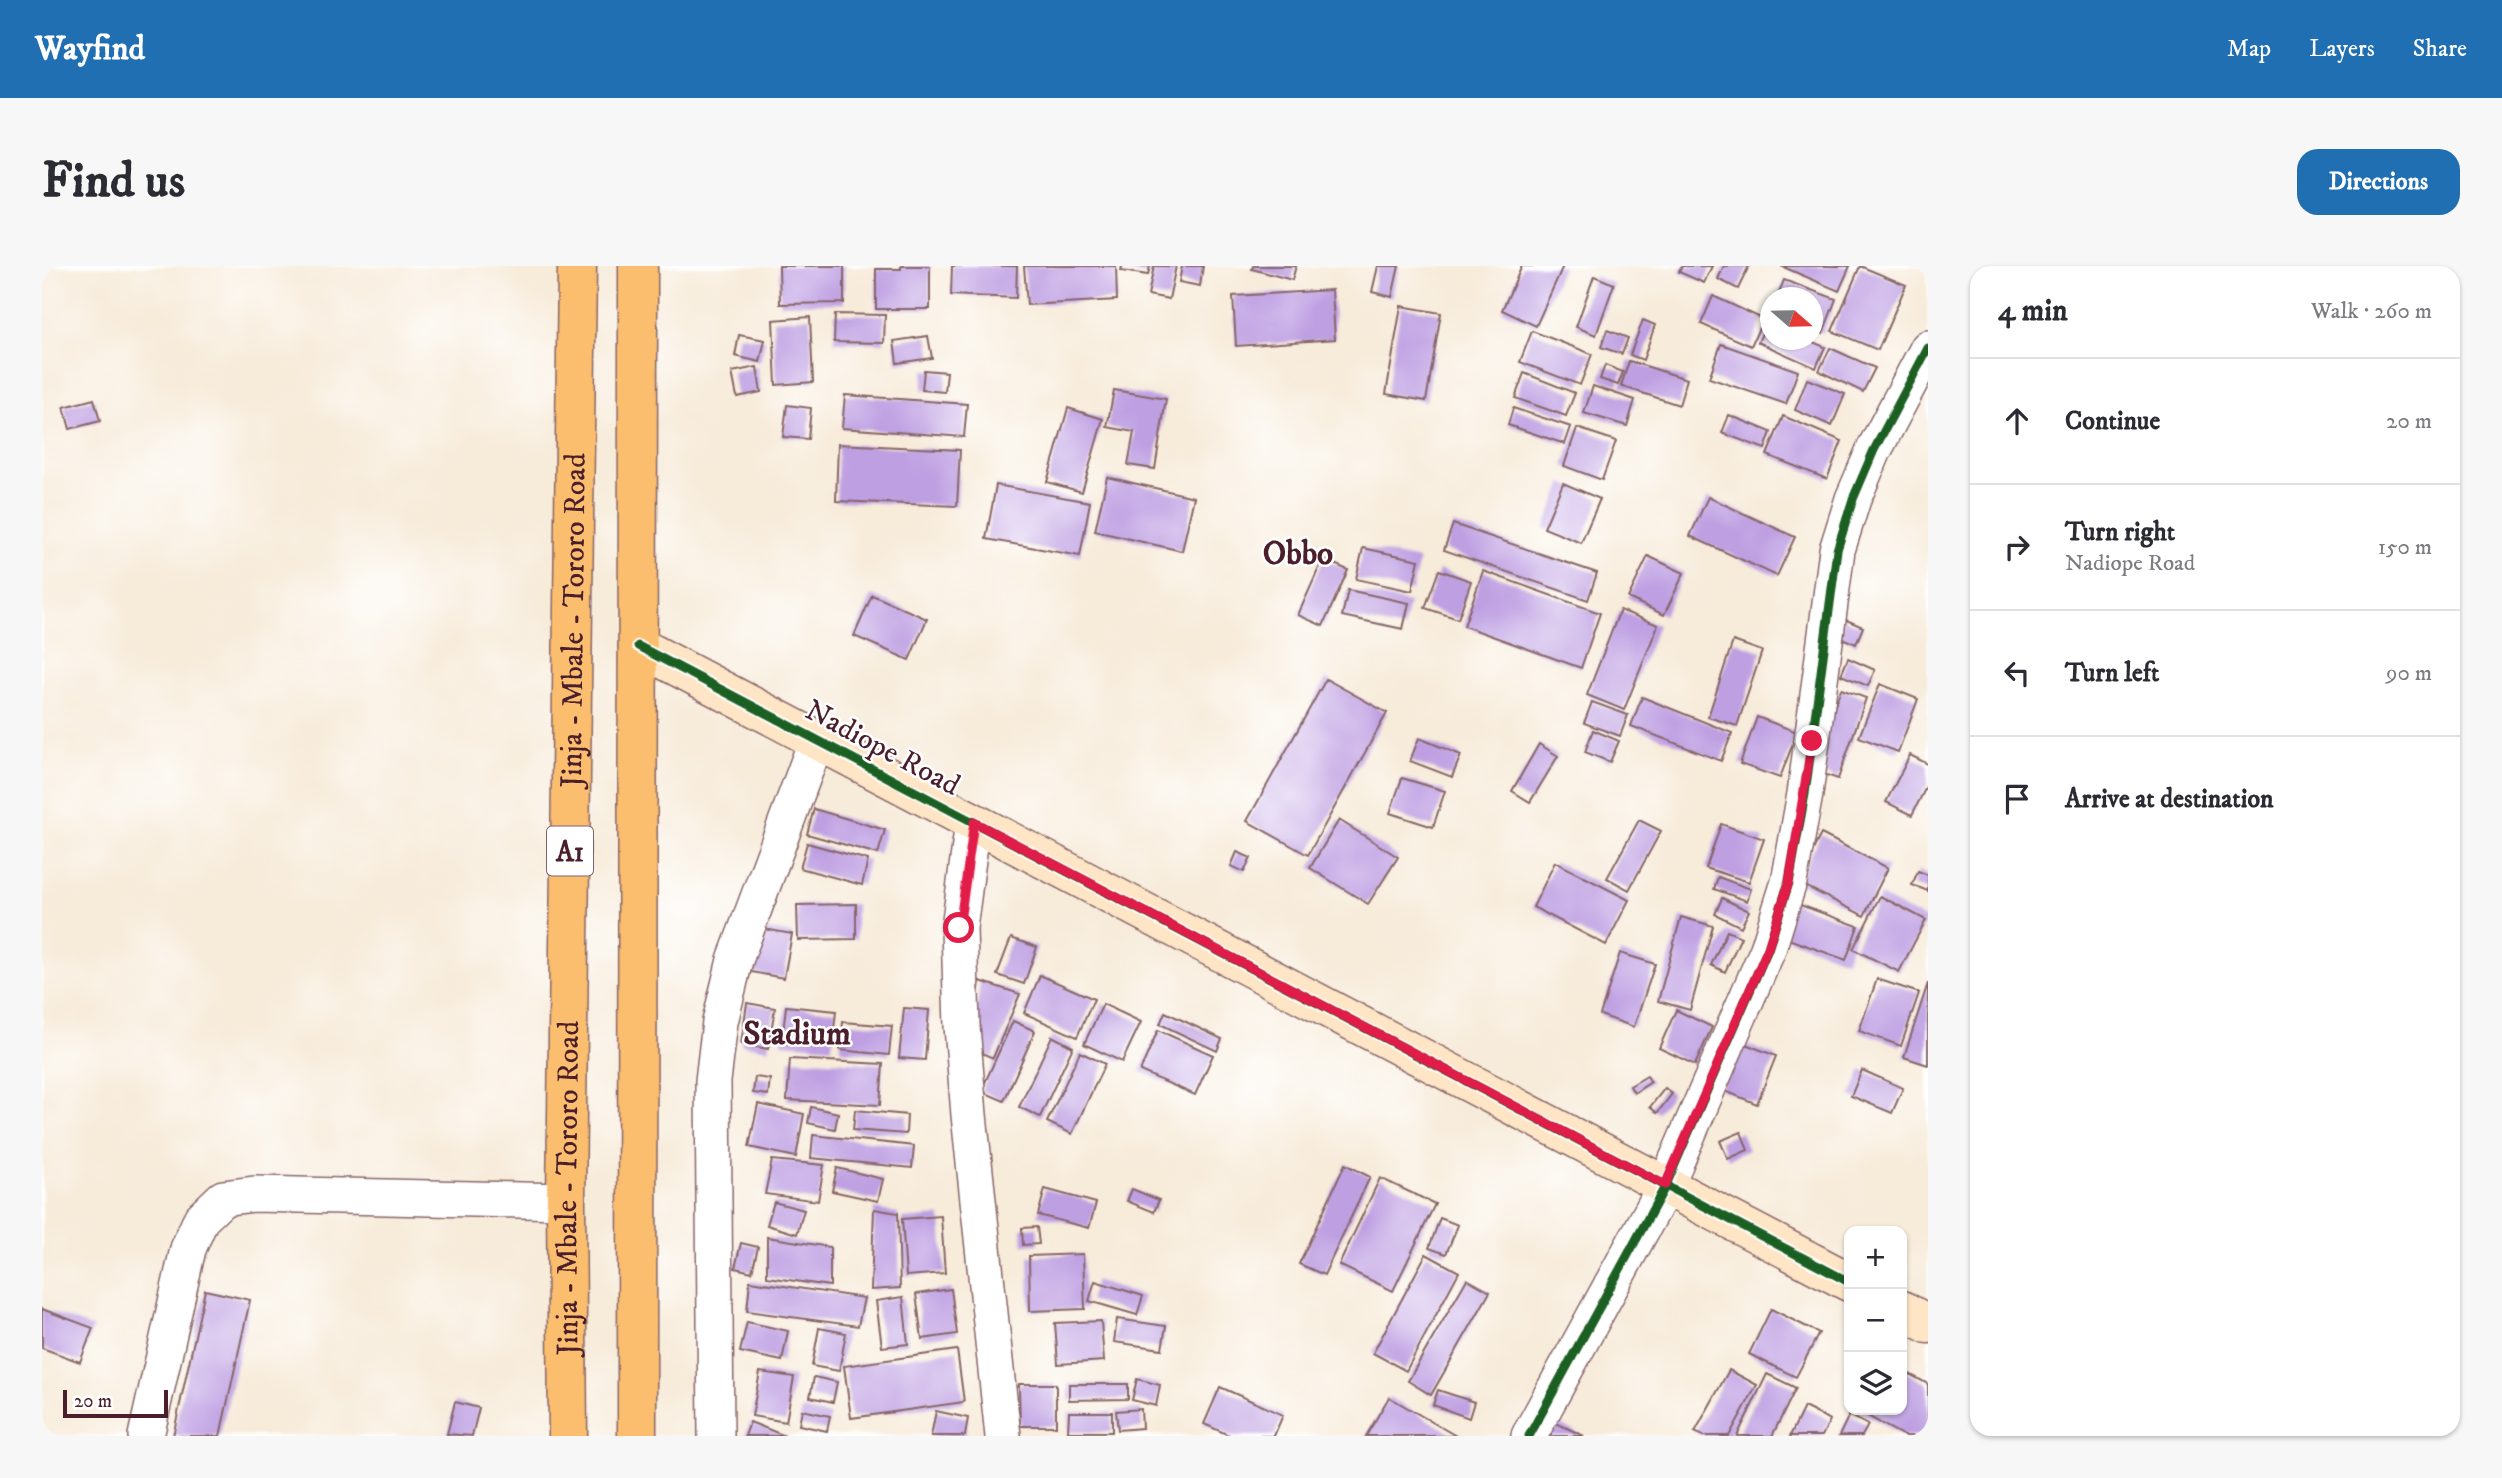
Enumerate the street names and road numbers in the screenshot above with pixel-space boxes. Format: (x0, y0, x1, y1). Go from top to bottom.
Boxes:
street label: Jinja - Mbale - Tororo Road (554, 453, 595, 791)
street label: Nadiope Road (799, 692, 966, 805)
road number: A1 (547, 826, 593, 876)
street label: Jinja - Mbale - Tororo Road (549, 1021, 588, 1358)

